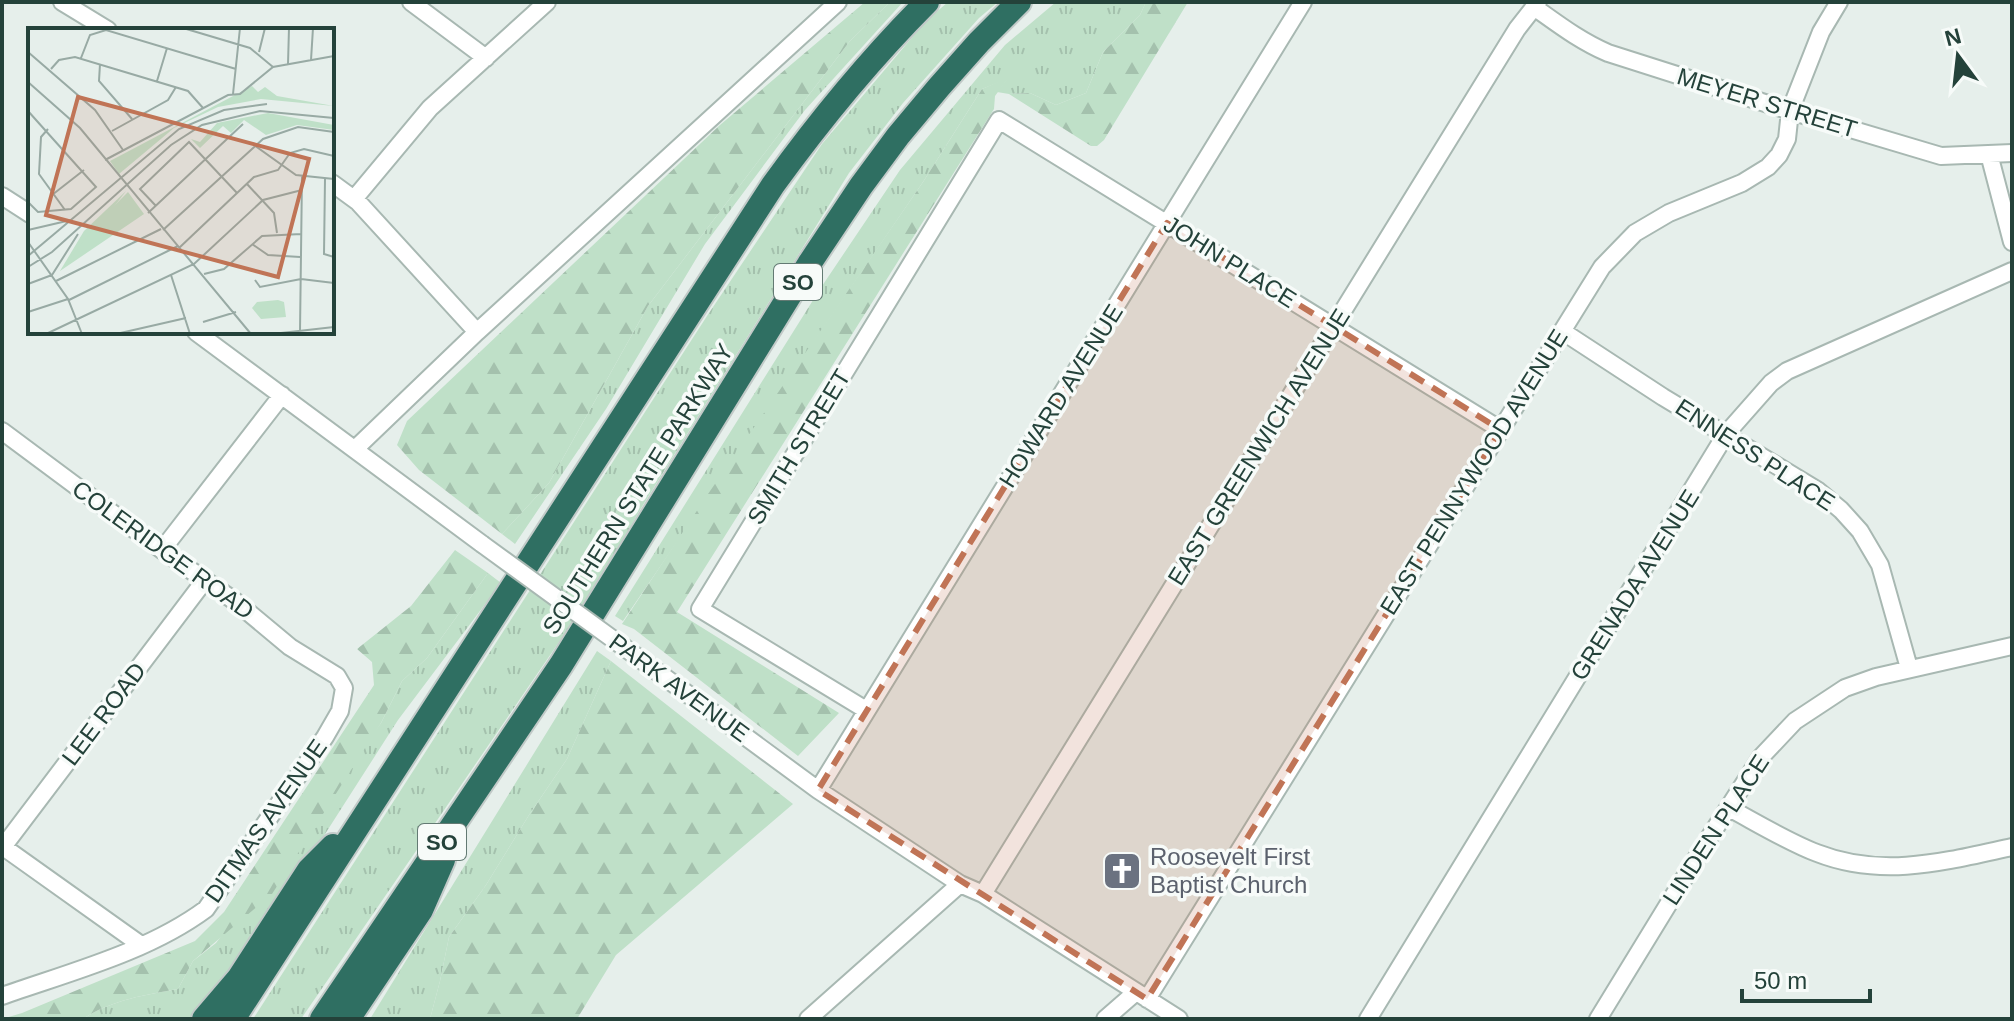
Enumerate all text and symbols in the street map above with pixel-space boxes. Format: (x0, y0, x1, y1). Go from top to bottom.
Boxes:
north arrow (1918, 16, 1998, 96)
text: N (1942, 23, 1964, 51)
inset map (28, 28, 334, 334)
street label: MEYER STREET (1674, 62, 1861, 143)
street label: JOHN PLACE (1159, 210, 1301, 313)
road number: SO (774, 264, 822, 300)
street label: HOWARD AVENUE (993, 299, 1128, 492)
street label: EAST GREENWICH AVENUE (1162, 304, 1355, 590)
street label: EAST PENNYWOOD AVENUE (1374, 324, 1573, 619)
street label: SOUTHERN STATE PARKWAY (537, 339, 738, 639)
street label: SMITH STREET (742, 364, 856, 529)
street label: ENNESS PLACE (1671, 393, 1840, 516)
street label: COLERIDGE ROAD (67, 475, 259, 624)
street label: GRENADA AVENUE (1565, 484, 1704, 685)
street label: PARK AVENUE (604, 628, 754, 747)
street label: LEE ROAD (56, 657, 151, 770)
street label: DITMAS AVENUE (199, 734, 332, 907)
street label: LINDEN PLACE (1657, 750, 1774, 910)
road number: SO (418, 824, 466, 860)
place label: Roosevelt First Baptist Church (1150, 843, 1310, 898)
church icon: Roosevelt First Baptist Church (1101, 850, 1143, 892)
scale bar (1742, 953, 1870, 1003)
text: 50 m (1754, 967, 1807, 994)

